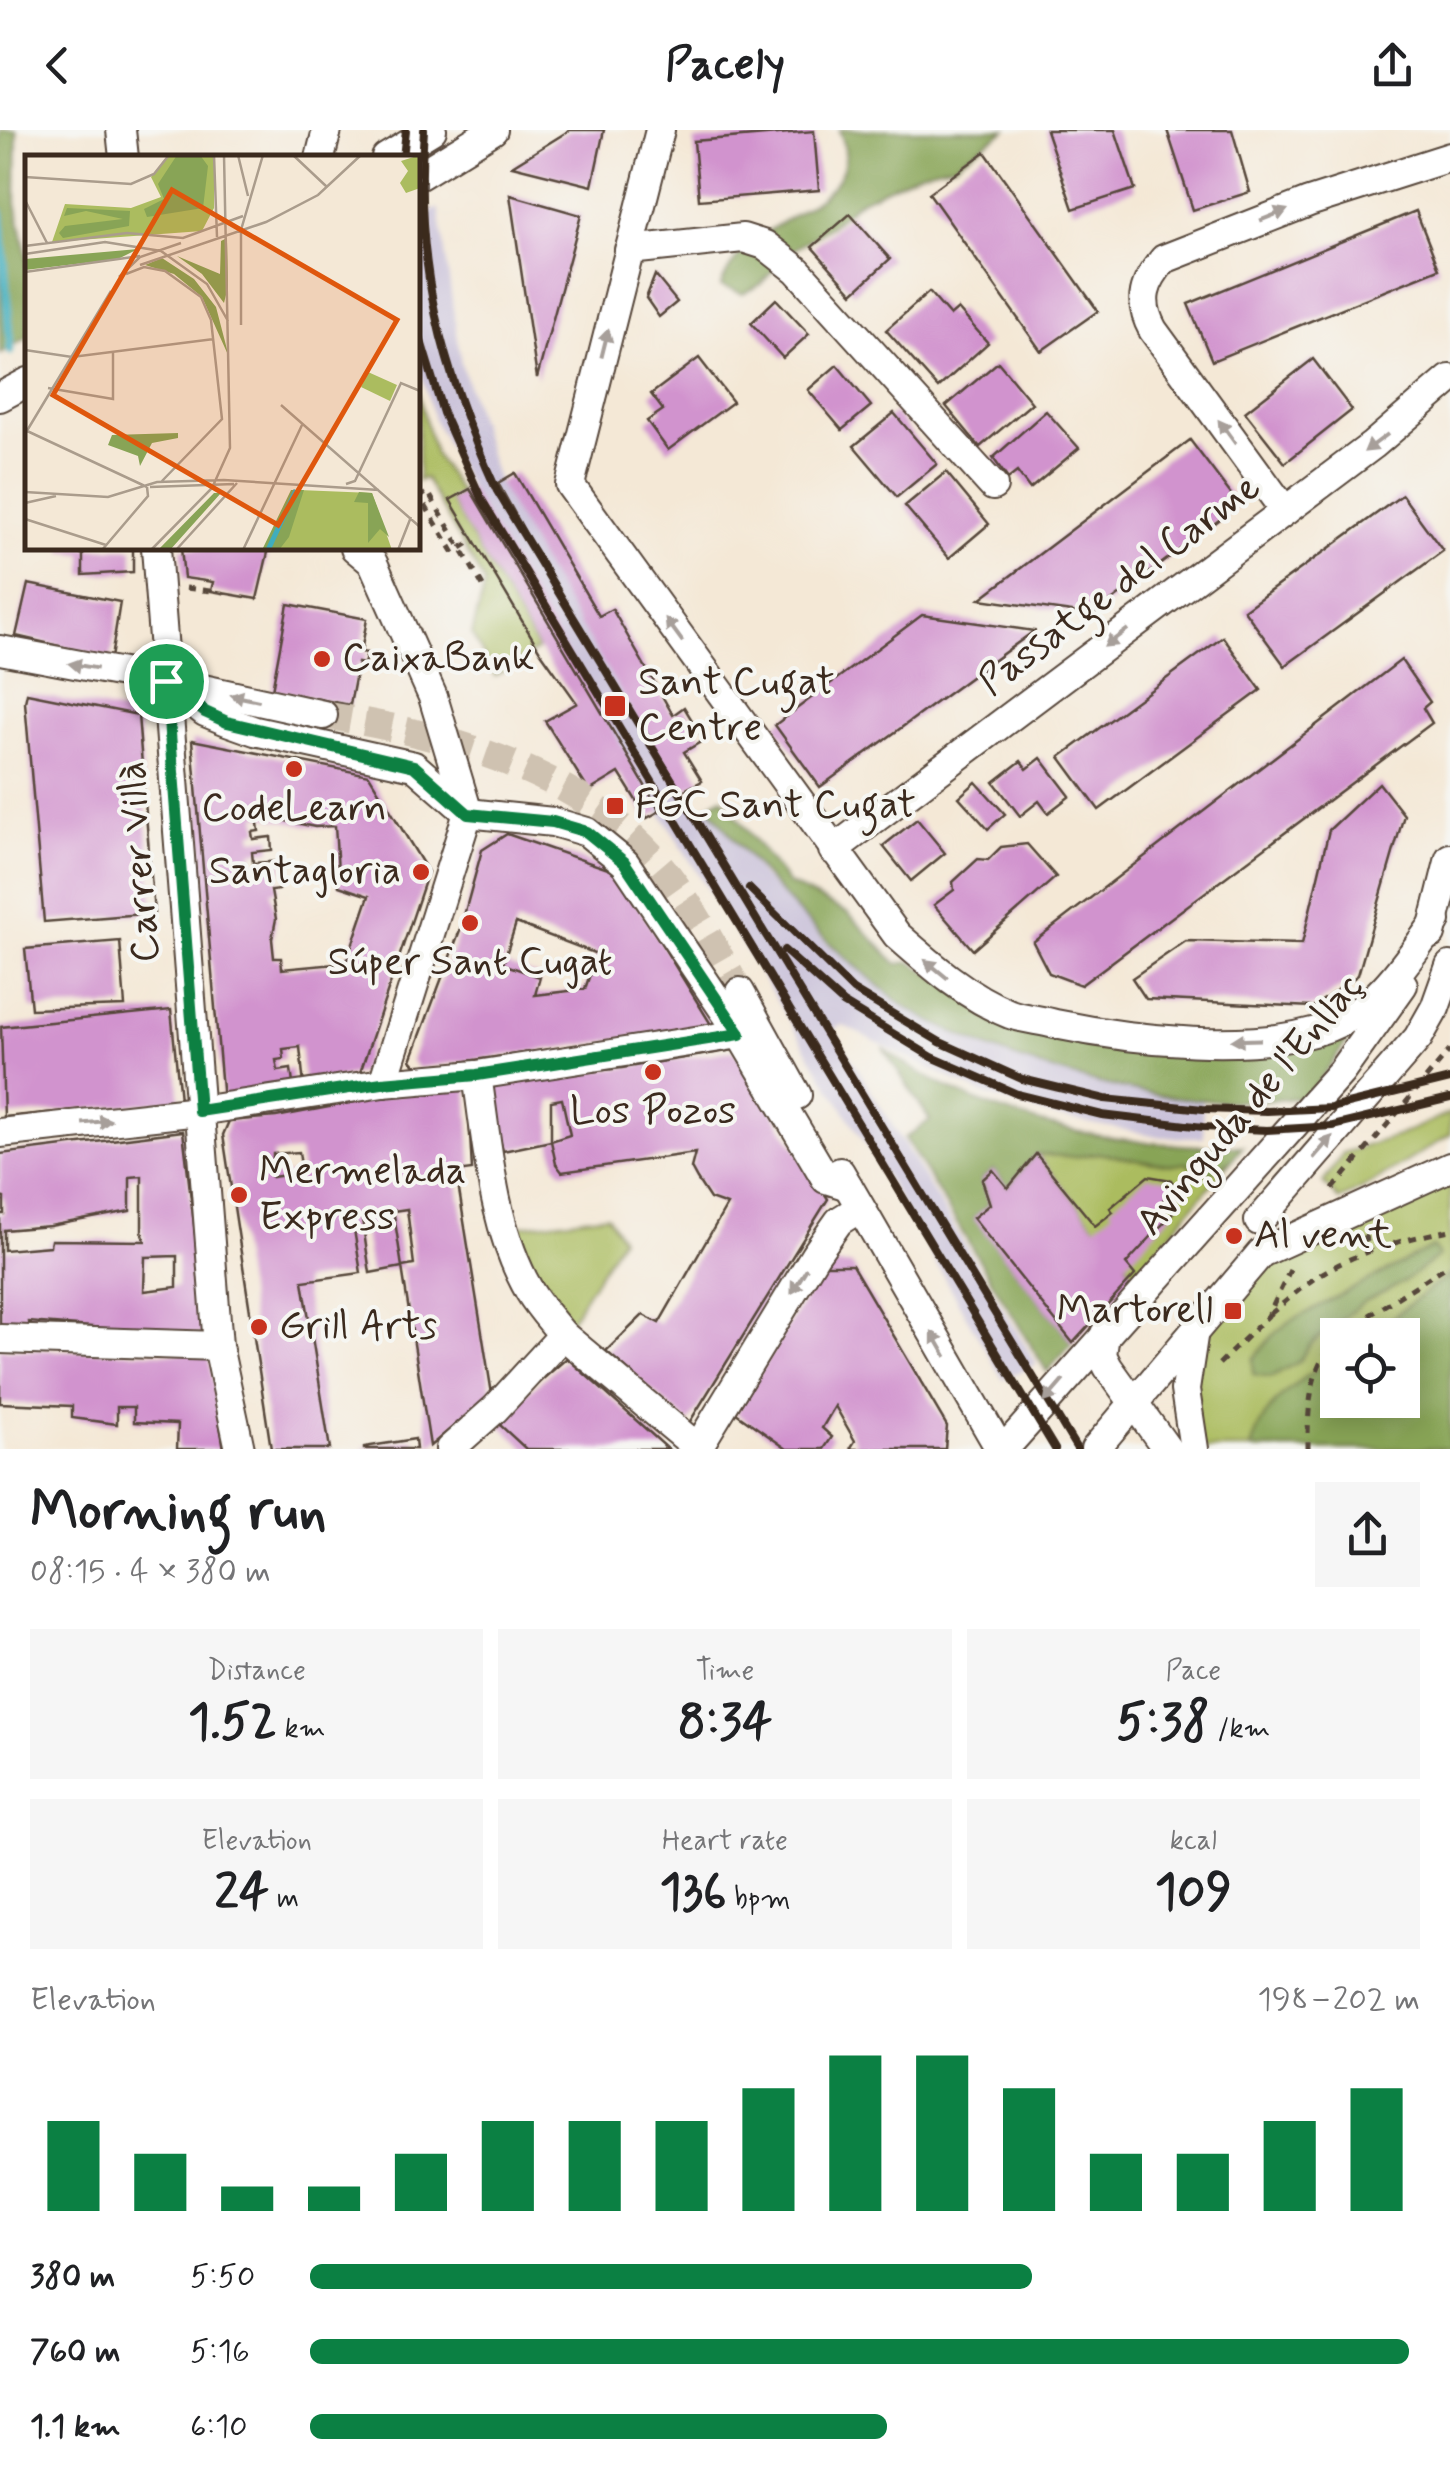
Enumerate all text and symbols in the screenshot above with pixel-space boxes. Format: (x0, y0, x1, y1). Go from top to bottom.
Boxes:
text: Pacely (665, 36, 785, 95)
icon: back (30, 38, 85, 93)
icon: share (1365, 38, 1420, 93)
inset map (25, 155, 420, 550)
one-way arrow (1259, 207, 1289, 223)
one-way arrow (598, 327, 614, 358)
one-way arrow (1218, 419, 1238, 446)
one-way arrow (1363, 432, 1389, 452)
street label: Passatge del Carme (969, 462, 1274, 711)
one-way arrow (664, 617, 684, 643)
one-way arrow (1103, 627, 1129, 647)
place label: CaixaBank (342, 633, 534, 685)
pin (124, 639, 209, 724)
marker: CaixaBank (311, 648, 333, 670)
icon: arrive (139, 654, 194, 709)
one-way arrow (67, 657, 98, 673)
place label: Sant Cugat Centre (638, 657, 835, 755)
one-way arrow (229, 690, 260, 705)
marker: Sant Cugat Centre (602, 693, 628, 719)
marker: CodeLearn (283, 758, 305, 780)
street label: Carrer Villà (107, 760, 173, 964)
place label: FGC Sant Cugat (635, 780, 916, 836)
place label: CodeLearn (201, 783, 387, 835)
marker: FGC Sant Cugat (604, 795, 626, 817)
place label: Santagloria (209, 846, 401, 898)
marker: Santagloria (410, 861, 432, 883)
marker: Súper Sant Cugat (459, 912, 481, 934)
place label: Súper Sant Cugat (327, 937, 613, 989)
one-way arrow (924, 959, 949, 980)
street label: Avinguda de l'Enllaç (1125, 963, 1377, 1249)
one-way arrow (1230, 1033, 1262, 1049)
marker: Los Pozos (642, 1061, 664, 1083)
place label: Los Pozos (570, 1086, 736, 1138)
one-way arrow (82, 1114, 113, 1130)
one-way arrow (1311, 1135, 1333, 1160)
place label: Mermelada Express (259, 1146, 466, 1244)
marker: Mermelada Express (228, 1184, 250, 1206)
place label: Al vent (1254, 1210, 1392, 1262)
marker: Al vent (1223, 1225, 1245, 1247)
one-way arrow (790, 1268, 809, 1295)
place label: Martorell (1057, 1285, 1213, 1337)
marker: Martorell (1222, 1300, 1244, 1322)
place label: Grill Arts (279, 1301, 437, 1353)
marker: Grill Arts (248, 1316, 270, 1338)
map controls (1320, 1318, 1420, 1418)
button: locate (1320, 1318, 1420, 1418)
one-way arrow (931, 1330, 948, 1358)
one-way arrow (1044, 1379, 1066, 1404)
text: Morning run (30, 1477, 327, 1549)
button: share (1315, 1482, 1420, 1587)
text: 08:15 · 4 × 380 m (30, 1551, 271, 1593)
text: Distance (207, 1653, 306, 1690)
text: Time (696, 1653, 754, 1690)
text: Pace (1165, 1653, 1221, 1690)
text: 1.52 (188, 1690, 277, 1756)
text: 8:34 (678, 1690, 772, 1756)
text: 5:38 (1116, 1690, 1210, 1756)
text: km (277, 1711, 325, 1748)
text: /km (1210, 1711, 1270, 1748)
text: Elevation (202, 1823, 312, 1860)
text: Heart rate (662, 1823, 788, 1860)
text: kcal (1170, 1823, 1217, 1860)
text: 24 (214, 1860, 269, 1926)
text: 136 (659, 1860, 727, 1926)
text: 109 (1155, 1860, 1232, 1926)
text: m (269, 1881, 299, 1918)
text: bpm (727, 1881, 791, 1918)
text: Elevation (30, 1979, 156, 2021)
text: 198–202 m (1258, 1979, 1420, 2021)
text: 380 m (30, 2256, 115, 2298)
text: 5:50 (190, 2256, 255, 2298)
text: 760 m (30, 2331, 120, 2373)
text: 5:16 (190, 2331, 250, 2373)
text: 1.1 km (30, 2406, 121, 2448)
text: 6:10 (190, 2406, 248, 2448)

